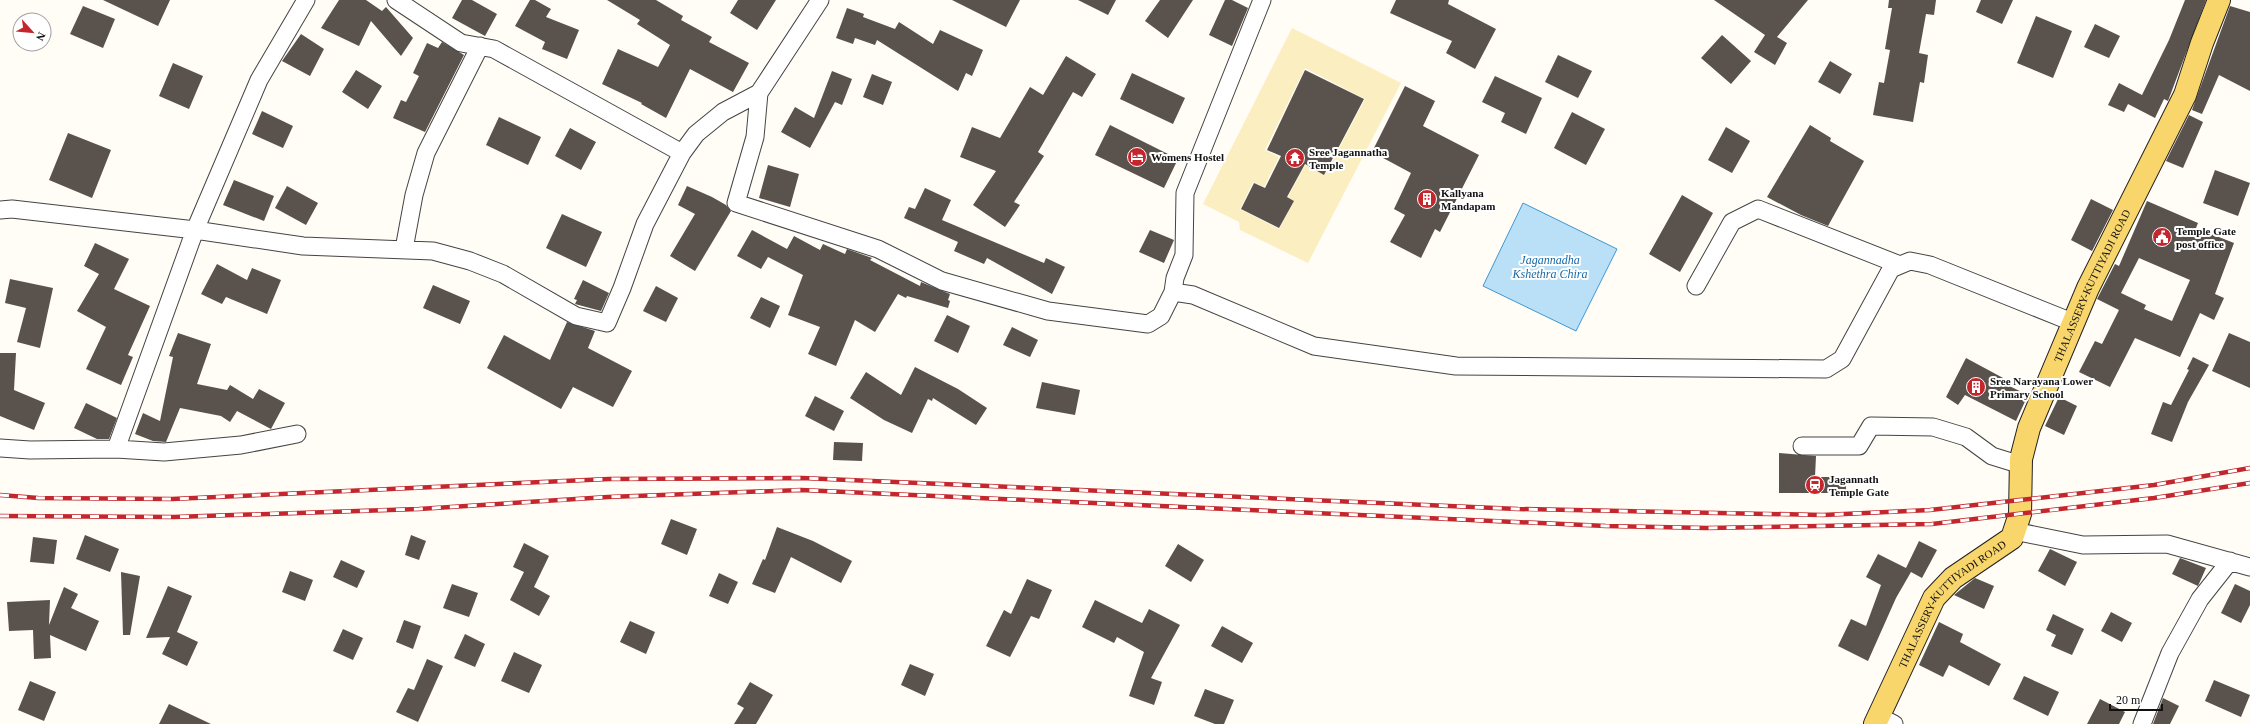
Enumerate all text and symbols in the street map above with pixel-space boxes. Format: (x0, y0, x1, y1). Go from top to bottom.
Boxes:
north arrow (12, 12, 52, 52)
text: N (34, 30, 48, 43)
hotel icon: Womens Hostel (1126, 146, 1148, 168)
place label: Sree Jagannatha Temple (1309, 146, 1388, 171)
temple icon: Sree Jagannatha Temple (1284, 147, 1306, 169)
place label: Womens Hostel (1151, 151, 1224, 163)
place label: Kallyana Mandapam (1441, 187, 1495, 212)
building icon: Kallyana Mandapam (1416, 188, 1438, 210)
street label: THALASSERY-KUTTIYADI ROAD (2052, 207, 2133, 364)
place label: Temple Gate post office (2176, 225, 2236, 250)
public building icon: Temple Gate post office (2151, 226, 2173, 248)
water label: Jagannadha Kshethra Chira (1511, 253, 1588, 281)
place label: Sree Narayana Lower Primary School (1990, 375, 2093, 400)
building icon: Sree Narayana Lower Primary School (1965, 376, 1987, 398)
place label: Jagannath Temple Gate (1829, 473, 1889, 498)
station icon: Jagannath Temple Gate (1804, 474, 1826, 496)
street label: THALASSERY-KUTTIYADI ROAD (1896, 538, 2008, 670)
scale bar (2110, 686, 2162, 712)
text: 20 m (2116, 693, 2141, 707)

